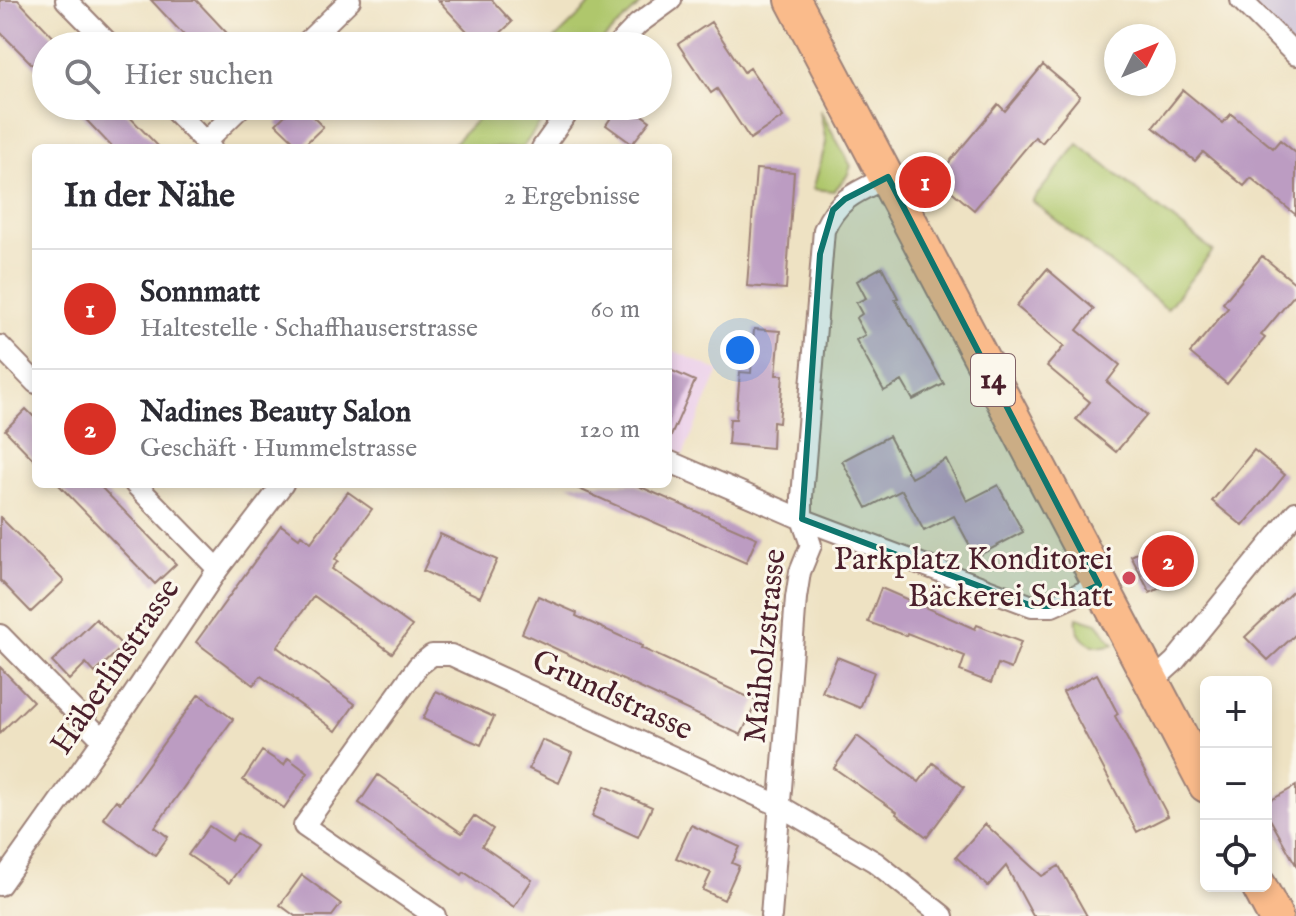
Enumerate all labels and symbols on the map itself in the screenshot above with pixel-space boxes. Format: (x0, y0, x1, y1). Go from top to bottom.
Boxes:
north arrow (1104, 24, 1176, 96)
pin: 1 (899, 152, 951, 212)
your location (720, 330, 760, 370)
road number: 14 (971, 354, 1015, 406)
pin: 2 (1142, 531, 1194, 591)
place label: Parkplatz Konditorei Bäckerei Schatt (834, 540, 1113, 618)
street label: Maiholzstrasse (735, 547, 797, 745)
marker: Parkplatz Konditorei Bäckerei Schatt (1120, 569, 1138, 587)
street label: Häberlinstrasse (42, 571, 190, 763)
street label: Grundstrasse (525, 641, 699, 751)

